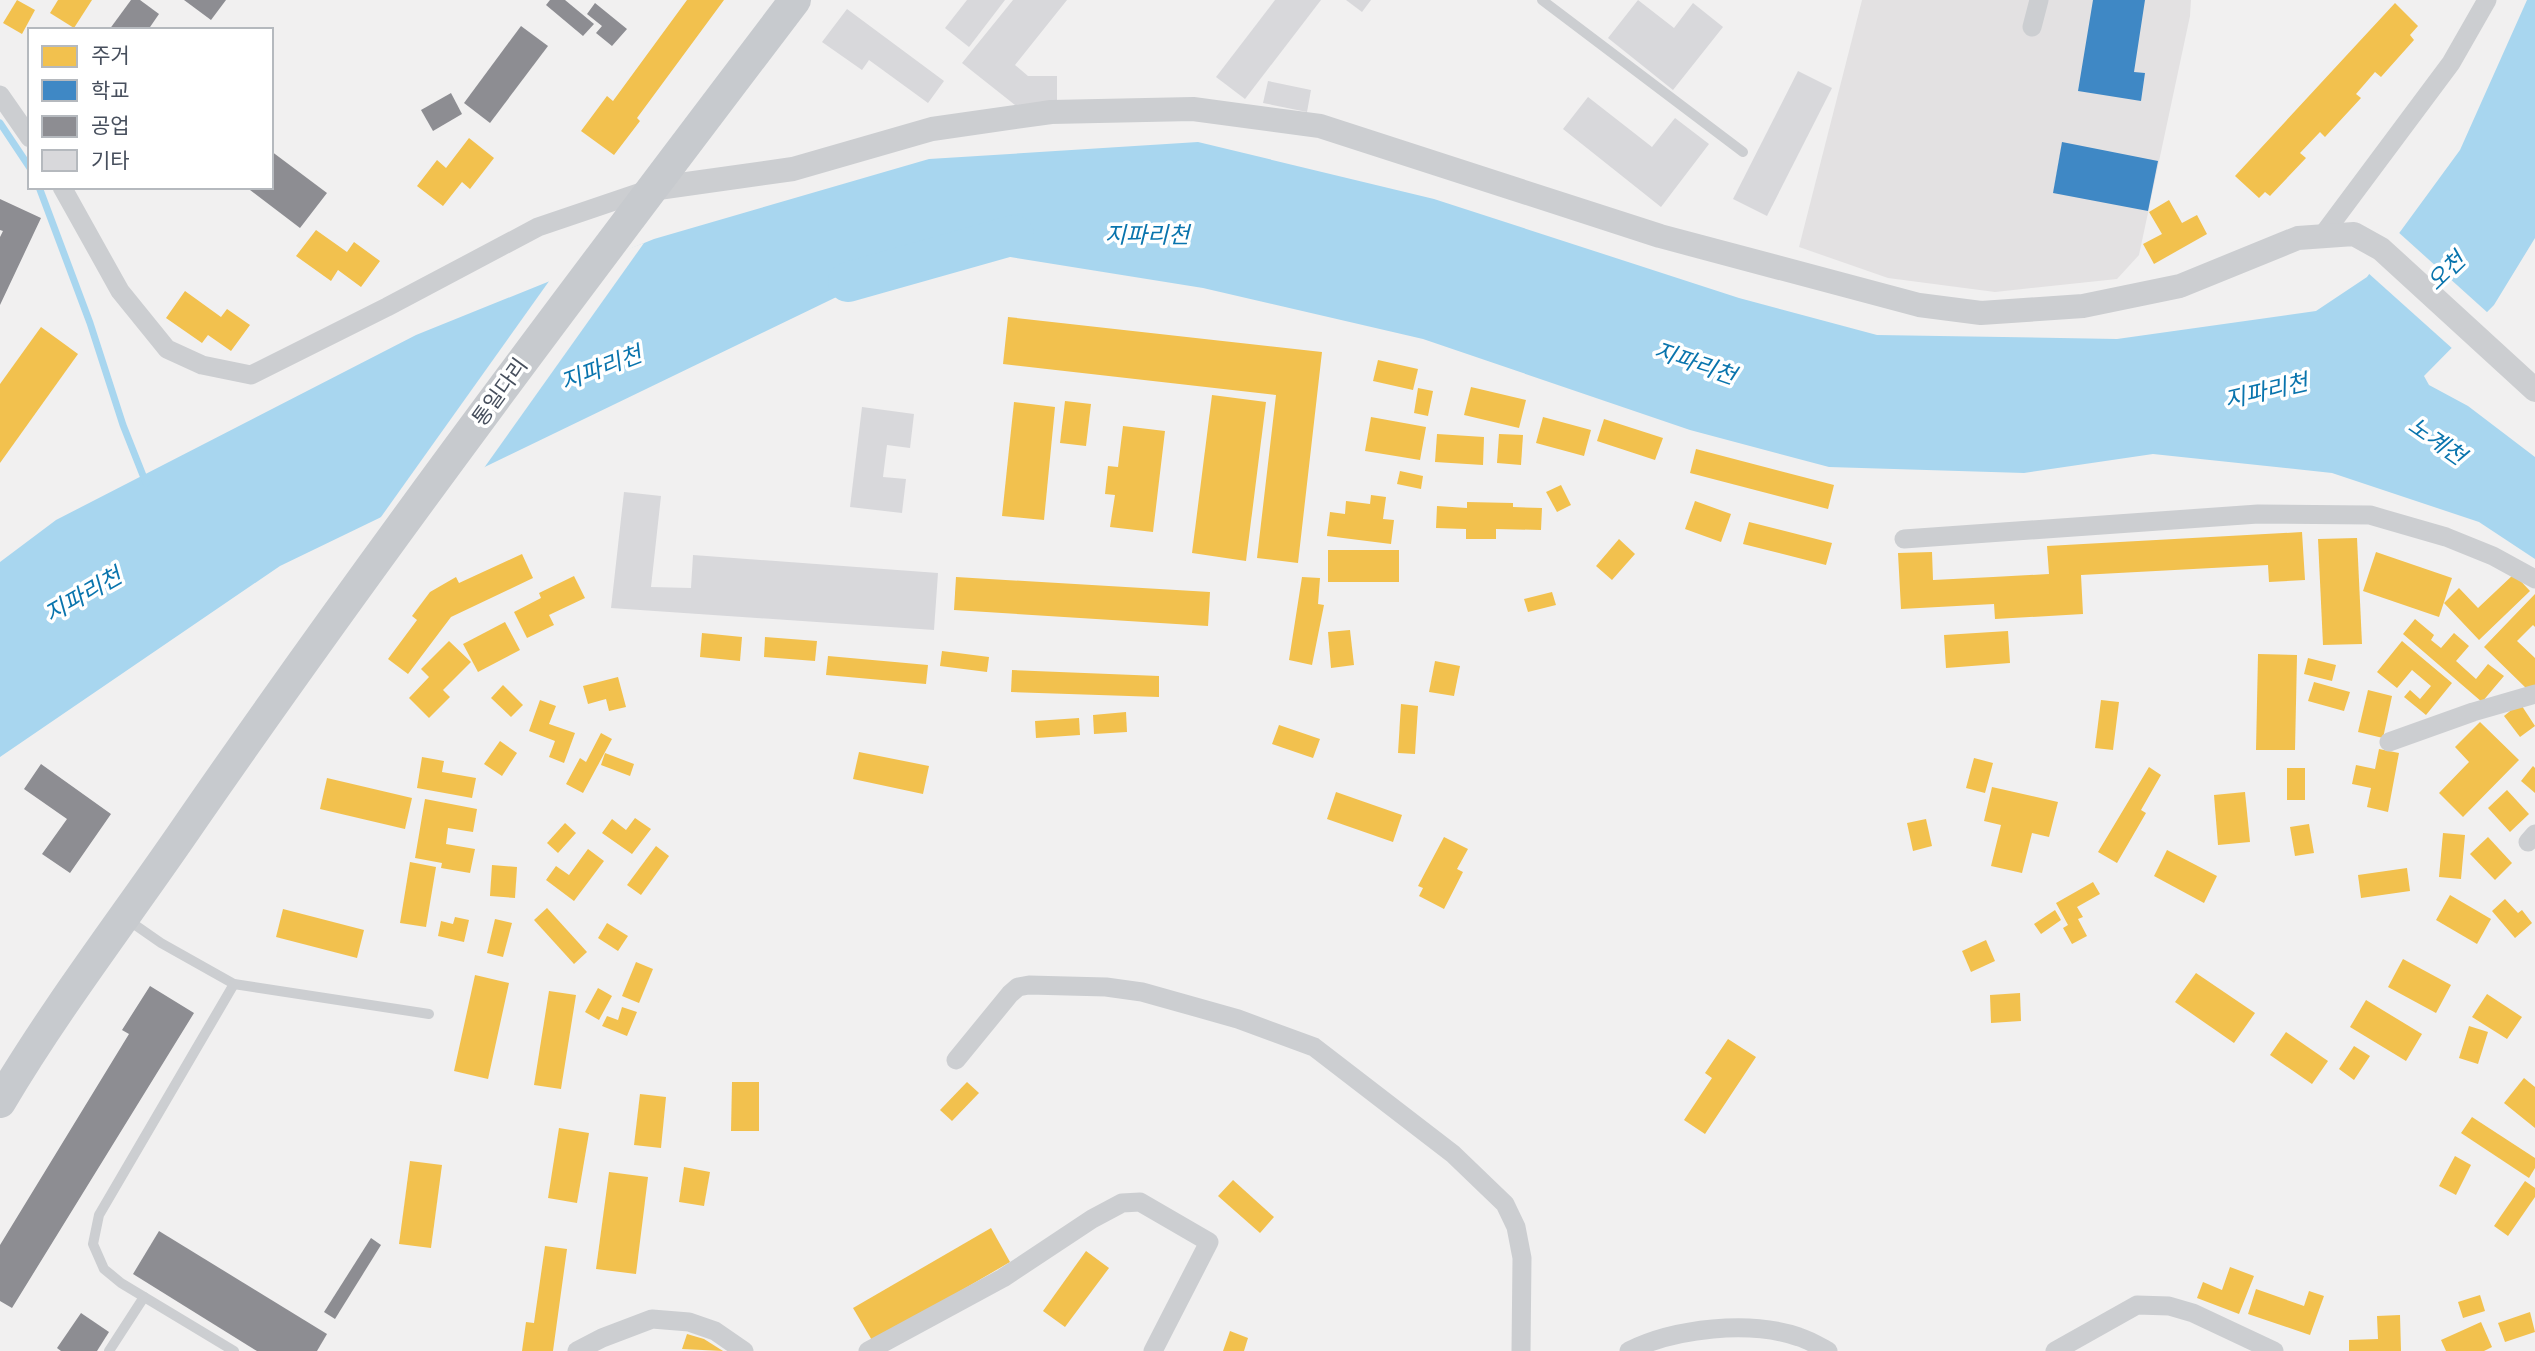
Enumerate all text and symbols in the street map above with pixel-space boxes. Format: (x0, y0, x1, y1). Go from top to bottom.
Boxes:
legend (28, 28, 273, 189)
text: 주거 (91, 43, 130, 69)
text: 학교 (91, 78, 130, 104)
text: 공업 (91, 113, 130, 139)
text: 기타 (91, 148, 130, 174)
water label: 지파리천 (1105, 221, 1192, 249)
water label: 오천 (2421, 244, 2473, 296)
water label: 지파리천 (1650, 336, 1742, 391)
water label: 지파리천 (556, 339, 648, 396)
street label: 통일다리 (467, 353, 533, 431)
water label: 지파리천 (2222, 367, 2313, 414)
water label: 노계천 (2403, 411, 2473, 472)
water label: 지파리천 (39, 560, 129, 628)

